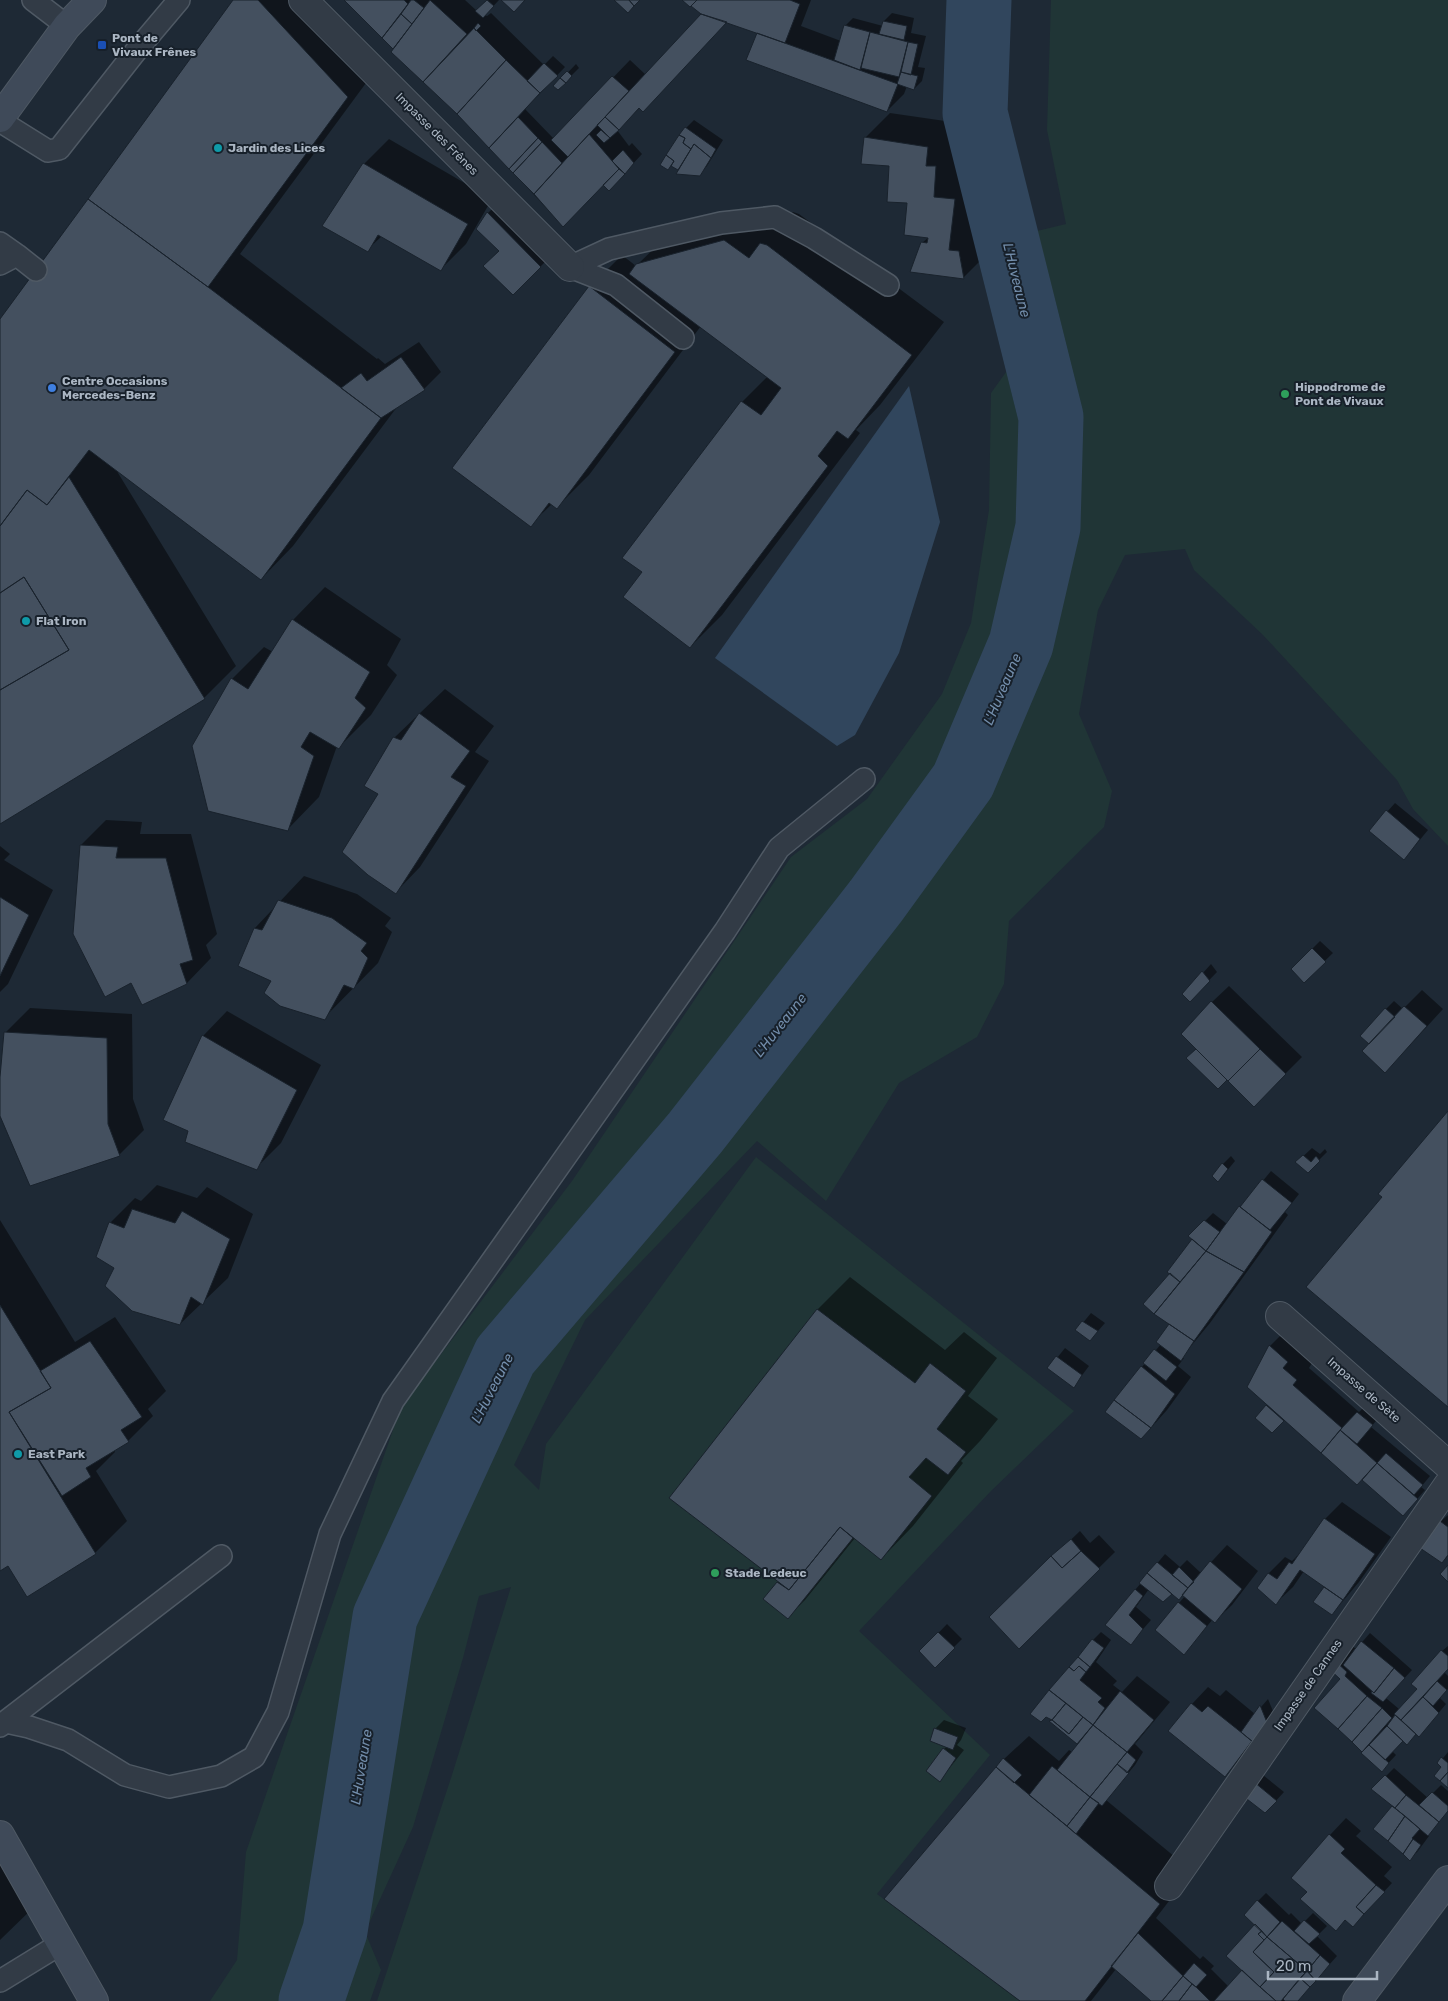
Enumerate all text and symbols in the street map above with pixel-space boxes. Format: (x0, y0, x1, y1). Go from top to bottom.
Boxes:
place label: Pont de Vivaux Frênes (112, 31, 197, 59)
marker: Pont de Vivaux Frênes (96, 39, 108, 51)
street label: Impasse des Frênes (393, 90, 481, 178)
place label: Jardin des Lices (228, 141, 325, 155)
marker: Jardin des Lices (212, 142, 224, 154)
water label: L'Huveaune (999, 241, 1034, 319)
place label: Centre Occasions Mercedes-Benz (62, 374, 168, 402)
place label: Hippodrome de Pont de Vivaux (1295, 380, 1386, 408)
marker: Centre Occasions Mercedes-Benz (46, 382, 58, 394)
marker: Hippodrome de Pont de Vivaux (1279, 388, 1291, 400)
place label: Flat Iron (36, 614, 87, 628)
marker: Flat Iron (20, 615, 32, 627)
water label: L'Huveaune (980, 651, 1025, 727)
water label: L'Huveaune (750, 990, 811, 1060)
water label: L'Huveaune (468, 1350, 517, 1426)
street label: Impasse de Sète (1325, 1355, 1404, 1426)
place label: East Park (28, 1447, 85, 1461)
marker: East Park (12, 1448, 24, 1460)
place label: Stade Ledeuc (725, 1566, 807, 1580)
marker: Stade Ledeuc (709, 1567, 721, 1579)
street label: Impasse de Cannes (1271, 1637, 1345, 1733)
water label: L'Huveaune (347, 1728, 376, 1806)
scale bar (1268, 1948, 1377, 1980)
text: 20 m (1276, 1957, 1311, 1975)

